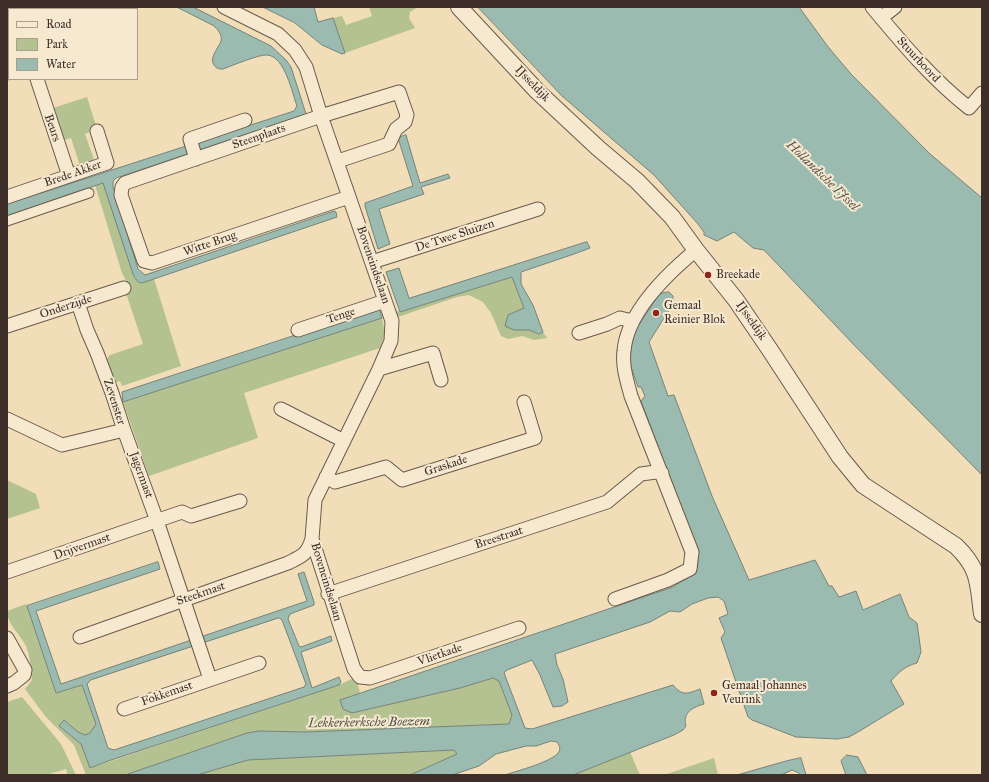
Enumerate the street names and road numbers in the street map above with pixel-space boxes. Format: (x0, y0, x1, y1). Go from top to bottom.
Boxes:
street label: Stuurboord (893, 34, 943, 86)
street label: IJsseldijk (511, 63, 553, 105)
street label: Beurs (41, 112, 63, 144)
street label: Steenplaats (230, 121, 288, 153)
street label: Brede Akker (43, 158, 103, 190)
street label: De Twee Sluizen (414, 216, 496, 256)
street label: Boveneindselaan (353, 224, 393, 306)
street label: Witte Brug (182, 228, 238, 260)
street label: Onderzijde (38, 292, 94, 322)
street label: IJsseldijk (732, 299, 770, 343)
street label: Tenge (325, 305, 357, 327)
street label: Zevenster (100, 377, 128, 427)
street label: Jagermast (126, 450, 156, 500)
street label: Graskade (423, 452, 469, 480)
street label: Breestraat (473, 523, 525, 553)
street label: Drijvermast (52, 531, 112, 563)
street label: Boveneindselaan (307, 541, 345, 623)
street label: Steekmast (175, 579, 227, 609)
street label: Vlietkade (416, 641, 464, 669)
street label: Fokkemast (139, 678, 195, 710)

